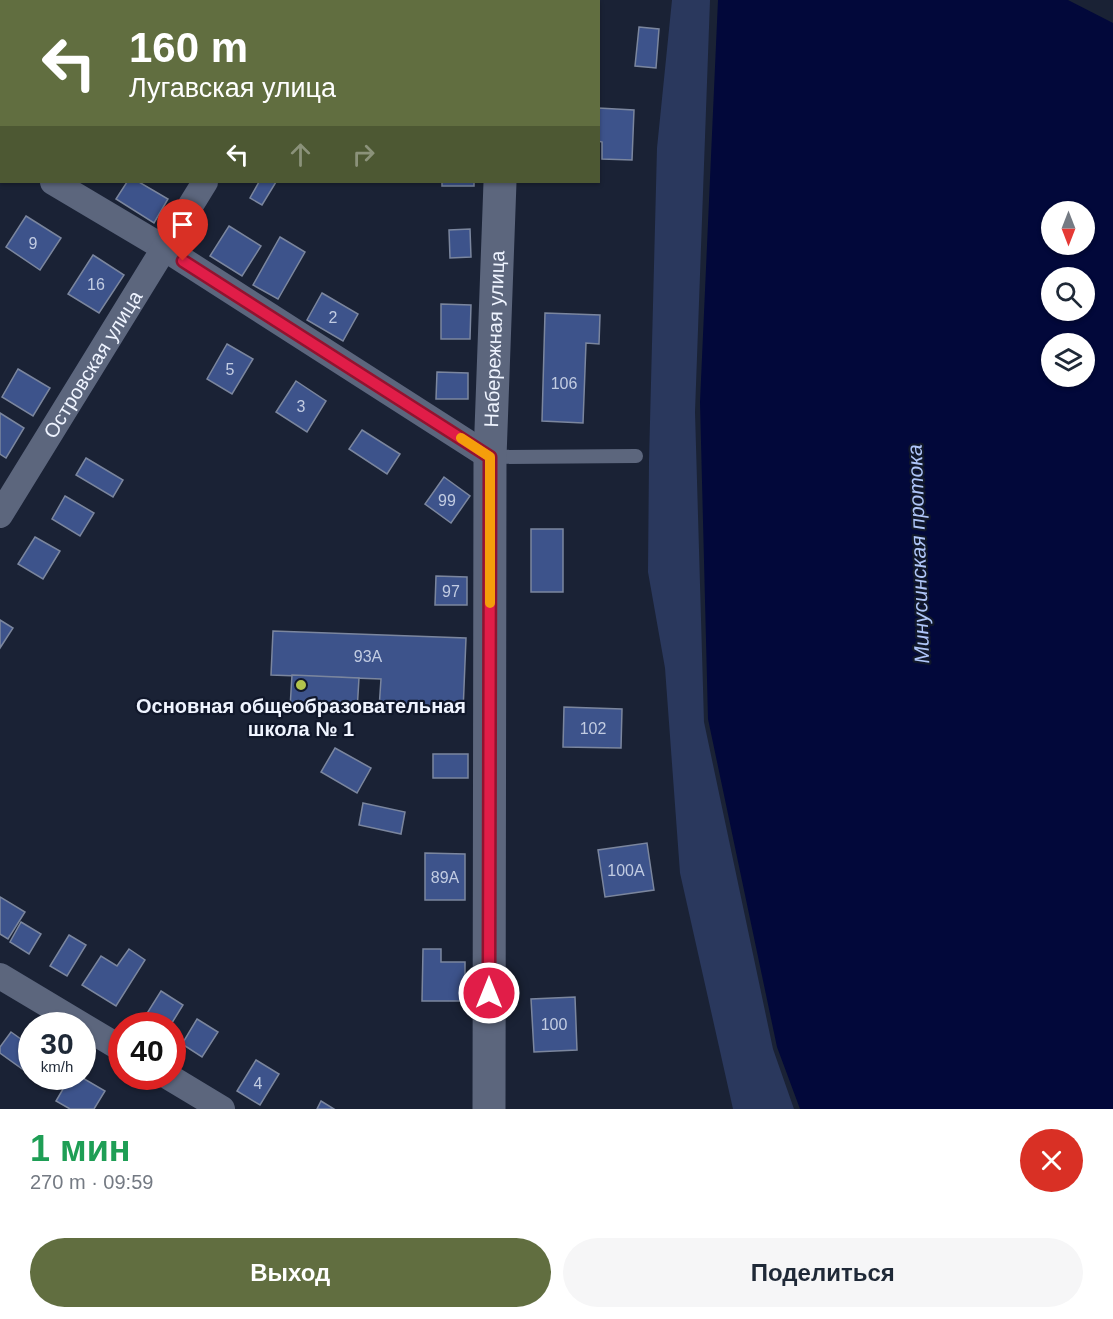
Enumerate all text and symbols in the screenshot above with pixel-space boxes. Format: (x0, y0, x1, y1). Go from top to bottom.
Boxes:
icon: left (30, 24, 108, 102)
text: 160 m (129, 24, 248, 71)
text: Лугавская улица (129, 73, 336, 103)
icon: left (221, 138, 254, 171)
icon: ahead (284, 138, 317, 171)
icon: right (347, 138, 380, 171)
pin (157, 199, 208, 261)
north arrow (1041, 201, 1095, 255)
map controls (1041, 201, 1095, 387)
icon: arrive (166, 208, 199, 241)
house number: 9 (29, 235, 38, 252)
street label: Набережная улица (480, 249, 509, 428)
button: search (1041, 267, 1095, 321)
house number: 16 (87, 276, 105, 293)
street label: Островская улица (39, 286, 147, 442)
house number: 2 (329, 309, 338, 326)
button: layers (1041, 333, 1095, 387)
house number: 5 (226, 361, 235, 378)
house number: 106 (551, 375, 577, 392)
house number: 3 (297, 398, 306, 415)
water label: Минусинская протока (903, 444, 933, 664)
house number: 99 (438, 492, 456, 509)
house number: 97 (442, 583, 460, 600)
house number: 93А (354, 648, 383, 665)
marker: Основная общеобразовательная школа № 1 (294, 678, 308, 692)
place label: Основная общеобразовательная школа № 1 (136, 695, 466, 740)
house number: 102 (580, 720, 606, 737)
house number: 100А (607, 862, 645, 879)
house number: 89А (431, 869, 460, 886)
position arrow (457, 961, 521, 1025)
speed limit sign: 40 (108, 1012, 186, 1090)
house number: 100 (541, 1016, 567, 1033)
text: 30 (40, 1027, 74, 1060)
text: km/h (41, 1058, 73, 1075)
house number: 4 (254, 1075, 263, 1092)
text: 1 мин (30, 1128, 131, 1169)
button: close (1020, 1129, 1083, 1192)
text: 270 m · 09:59 (30, 1171, 153, 1193)
button: Выход (30, 1238, 551, 1307)
button: Поделиться (563, 1238, 1083, 1307)

